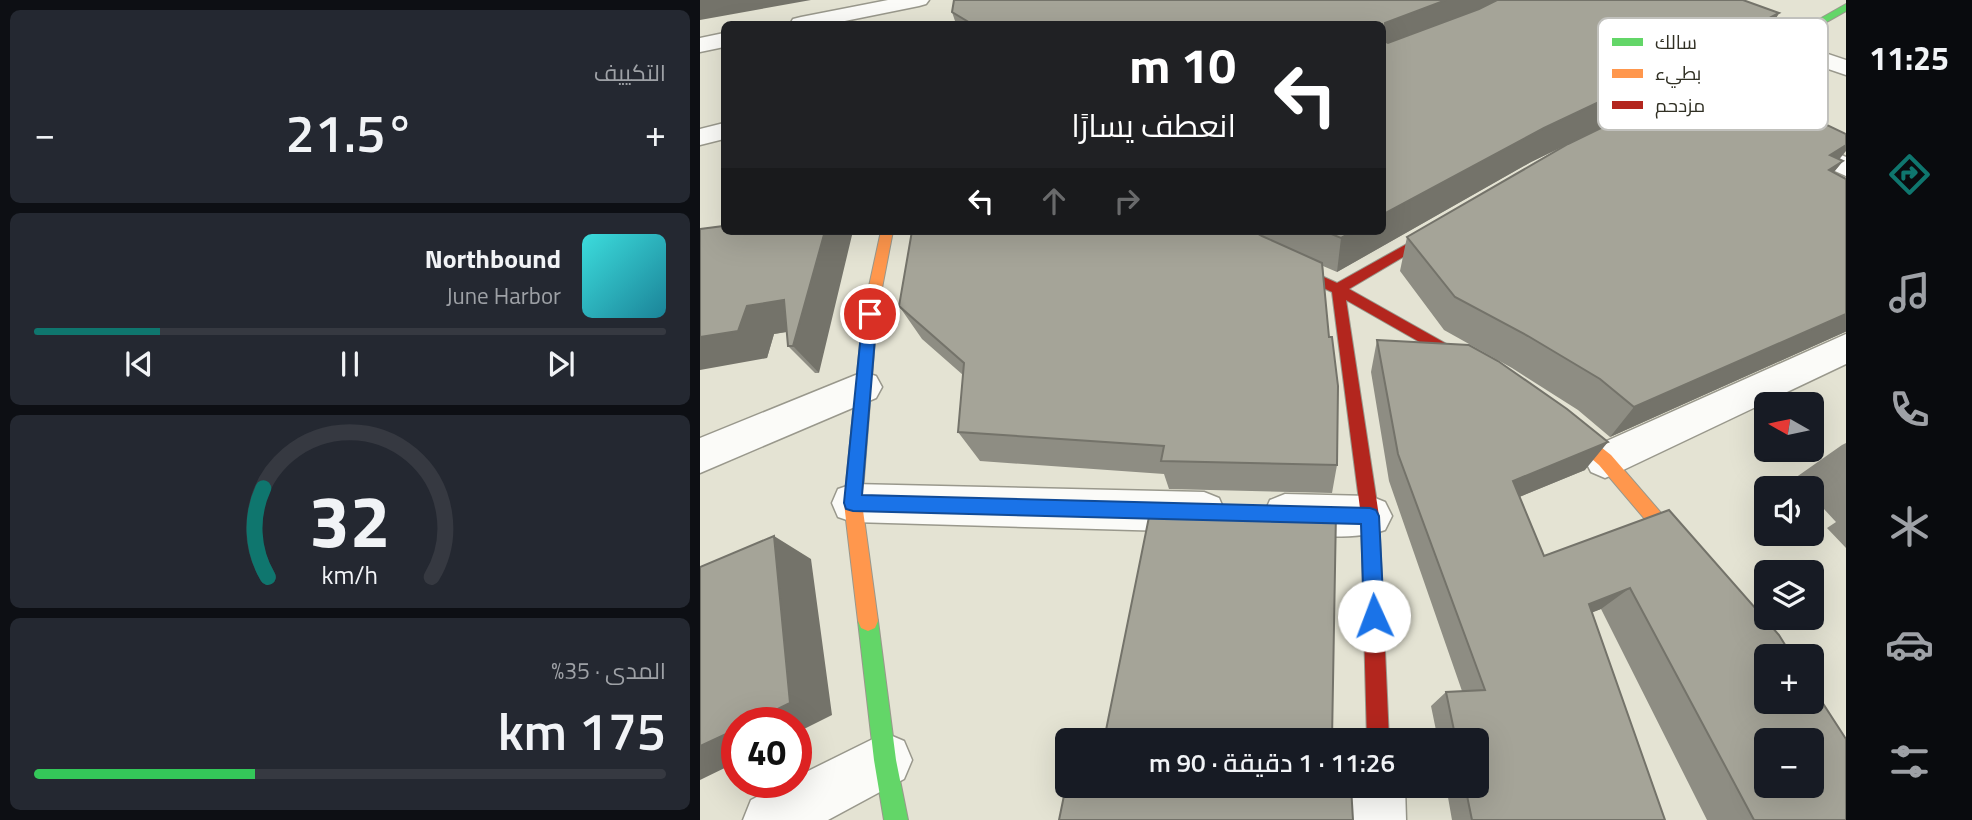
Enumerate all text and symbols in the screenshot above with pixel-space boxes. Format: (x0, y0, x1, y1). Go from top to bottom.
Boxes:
legend (1598, 18, 1828, 130)
text: 10 m (1129, 27, 1236, 102)
text: سالك (1655, 27, 1697, 56)
text: 11:25 (1869, 34, 1949, 82)
icon: left (1260, 49, 1351, 140)
text: التكييف (594, 55, 666, 90)
text: بطيء (1655, 58, 1701, 88)
text: مزدحم (1655, 90, 1705, 119)
text: 21.5° (286, 93, 414, 172)
text: انعطف يسارًا (1071, 101, 1236, 149)
text: − (34, 104, 55, 162)
text: + (645, 104, 666, 162)
icon: directions (1885, 150, 1934, 199)
icon: left (962, 182, 1000, 220)
icon: ahead (1035, 182, 1073, 220)
icon: right (1108, 182, 1146, 220)
text: Northbound (425, 239, 561, 278)
icon: music (1885, 268, 1934, 317)
text: June Harbor (446, 278, 561, 313)
pin (840, 284, 900, 344)
icon: arrive (851, 295, 889, 333)
icon: previous (120, 345, 158, 383)
icon: pause (331, 345, 369, 383)
icon: next (542, 345, 580, 383)
icon: phone (1885, 385, 1934, 434)
north arrow (1754, 392, 1824, 462)
map controls (1754, 392, 1824, 798)
text: 32 (309, 466, 391, 576)
button: sound (1754, 476, 1824, 546)
icon: climate (1885, 502, 1934, 551)
text: km/h (322, 556, 378, 594)
button: layers (1754, 560, 1824, 630)
position arrow (1337, 579, 1411, 653)
icon: car (1885, 620, 1934, 669)
button: + (1754, 644, 1824, 714)
text: المدى · 35% (551, 653, 666, 688)
text: 175 km (498, 691, 666, 770)
speed limit sign: 40 (721, 707, 812, 798)
button: − (1754, 728, 1824, 798)
icon: filters (1885, 737, 1934, 786)
text: 11:26 · 1 دقيقة · 90 m (1149, 743, 1395, 782)

